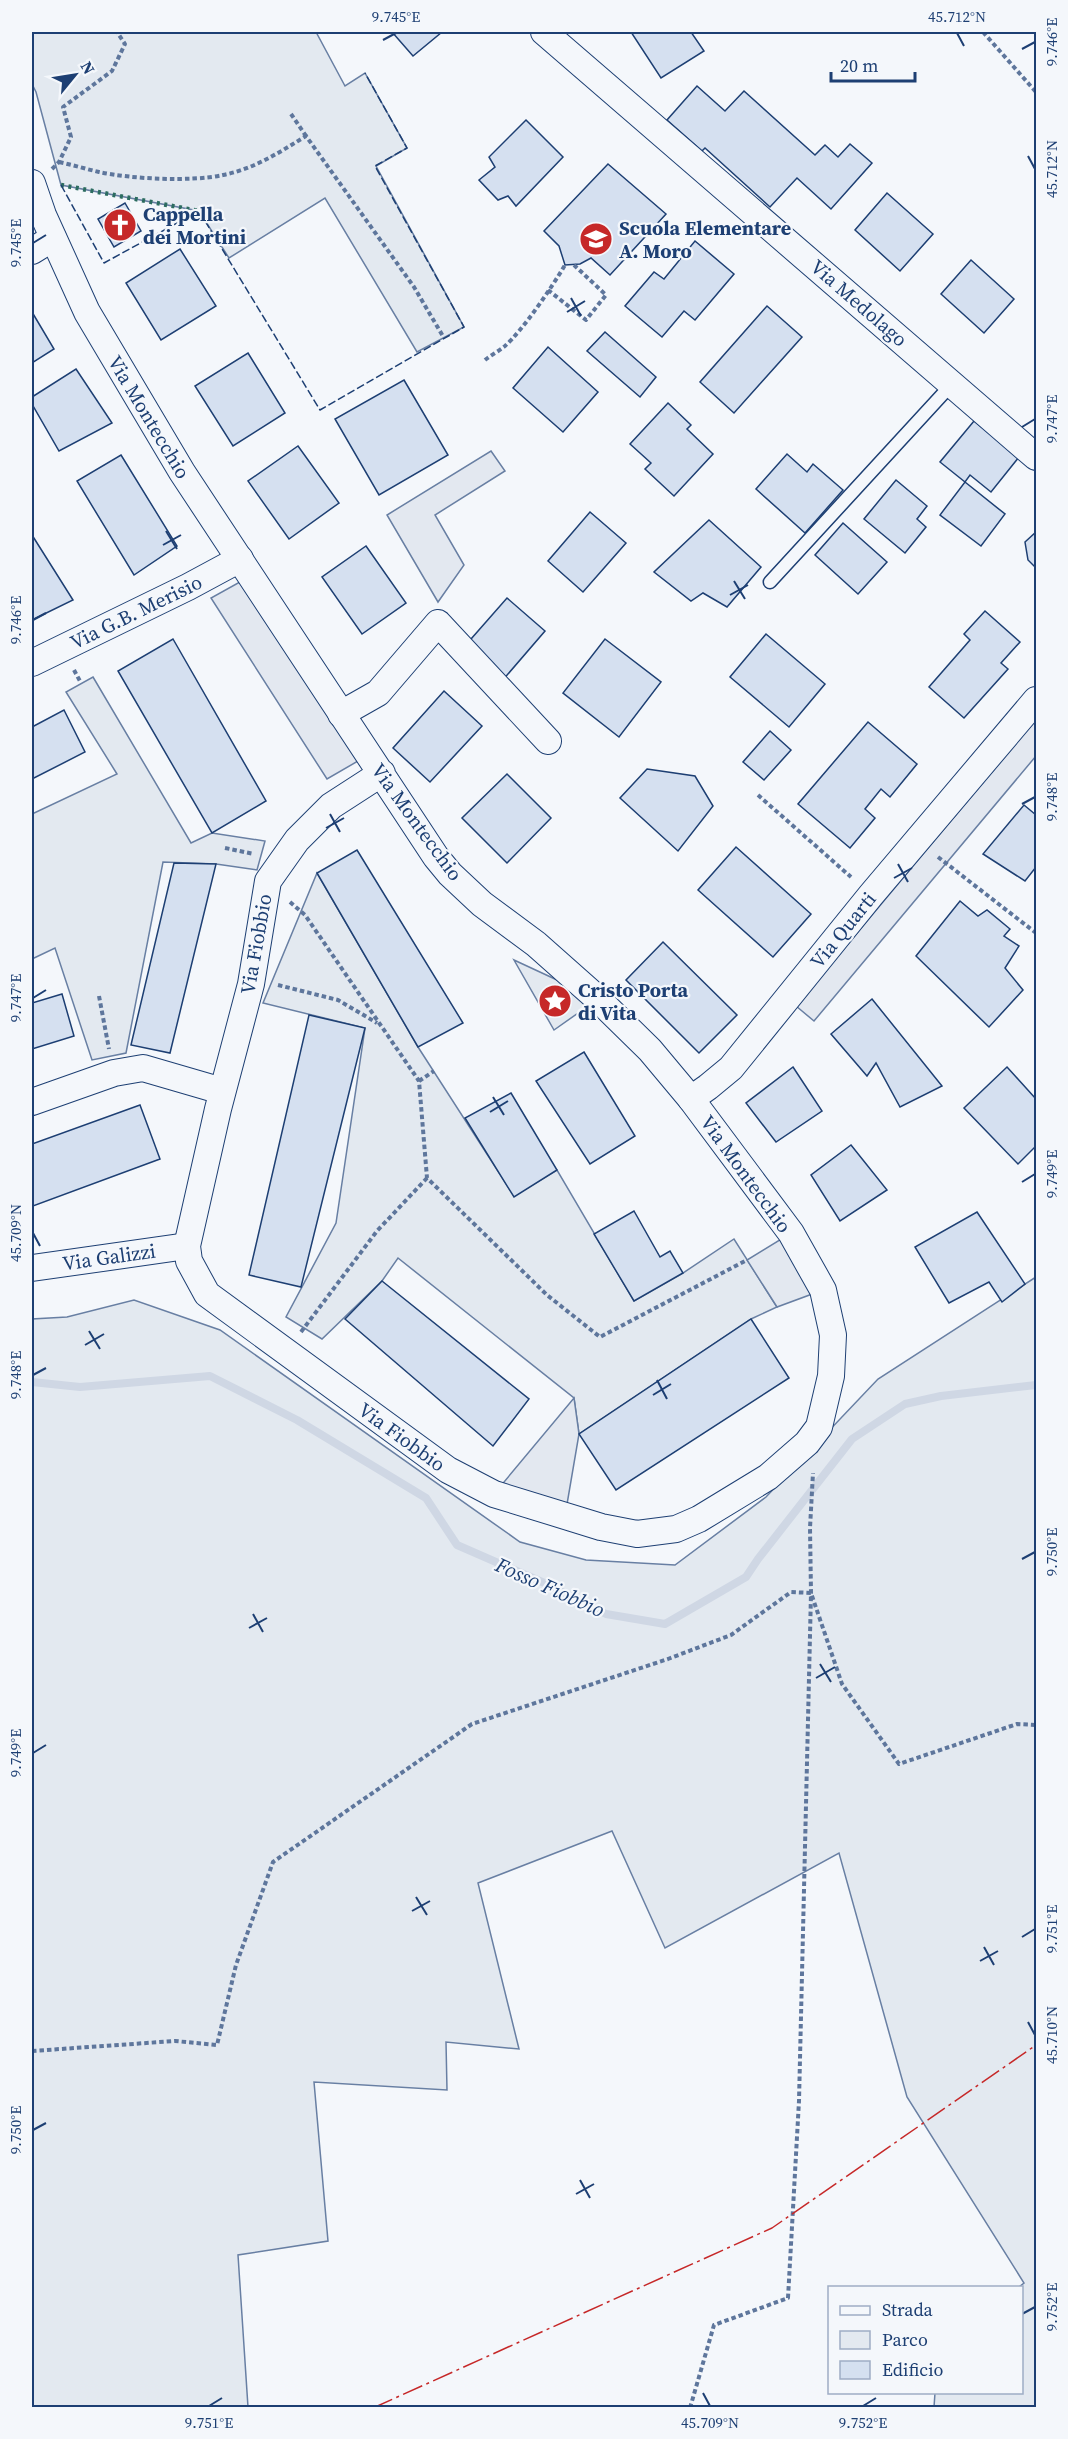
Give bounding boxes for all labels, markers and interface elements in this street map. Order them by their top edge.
text: 9.745°E [372,6,420,27]
text: 45.712°N [928,6,986,27]
text: 9.746°E [1041,18,1062,66]
north arrow [45,45,105,105]
scale bar [831,45,915,83]
text: 20 m [840,53,878,78]
text: N [76,57,101,78]
text: 45.712°N [1041,140,1062,198]
place label: Cappella dei Mortini [143,200,246,251]
church icon: Cappella dei Mortini [102,207,138,243]
place label: Scuola Elementare A. Moro [619,214,791,265]
text: 9.745°E [5,219,26,267]
school or university icon: Scuola Elementare A. Moro [578,221,614,257]
street label: Via Medolago [804,253,914,353]
street label: Via Montecchio [101,350,197,484]
text: 9.747°E [1041,395,1062,443]
street label: Via G.B. Merisio [65,568,207,656]
text: 9.746°E [5,596,26,644]
street label: Via Montecchio [365,757,469,887]
text: 9.748°E [1041,773,1062,821]
street label: Via Quarti [804,886,882,974]
street label: Via Fiobbio [233,892,279,996]
text: 9.747°E [5,974,26,1022]
place label: Cristo Porta di Vita [578,976,689,1027]
place icon: Cristo Porta di Vita [537,983,573,1019]
street label: Via Montecchio [694,1109,798,1239]
text: 9.749°E [1041,1150,1062,1198]
text: 45.709°N [5,1204,26,1262]
street label: Via Galizzi [61,1237,157,1277]
text: 9.748°E [5,1351,26,1399]
street label: Via Fiobbio [353,1396,451,1478]
text: 9.750°E [1041,1528,1062,1576]
water label: Fosso Fiobbio [490,1550,609,1624]
text: 9.749°E [5,1729,26,1777]
text: 9.751°E [1041,1905,1062,1953]
text: 45.710°N [1041,2006,1062,2064]
text: 9.750°E [5,2106,26,2154]
text: 9.752°E [1041,2283,1062,2331]
legend [828,2286,1023,2394]
text: Strada [882,2297,933,2322]
text: Parco [882,2327,928,2352]
text: Edificio [882,2357,943,2382]
text: 9.751°E [185,2412,233,2433]
text: 45.709°N [681,2412,739,2433]
text: 9.752°E [839,2412,887,2433]

